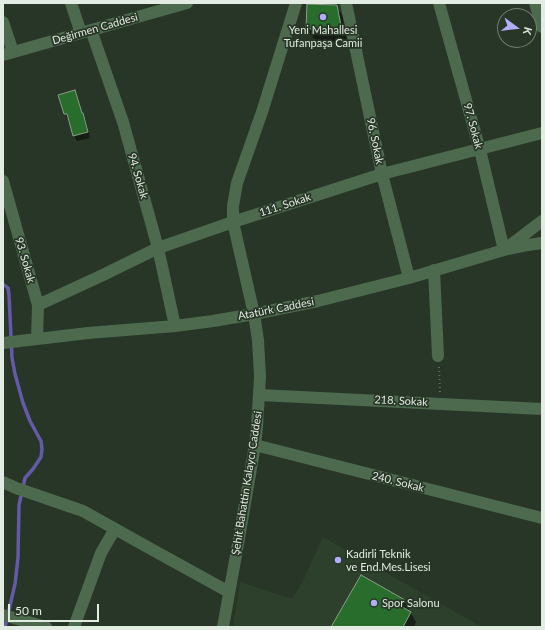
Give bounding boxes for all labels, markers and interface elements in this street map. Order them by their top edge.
north arrow [497,8,537,48]
street label: Değirmen Caddesi [51,10,139,48]
marker: Yeni Mahallesi Tufanpaşa Camii [318,12,328,22]
place label: Yeni Mahallesi Tufanpaşa Camii [284,23,362,49]
text: K [521,26,535,36]
street label: 97. Sokak [461,102,485,150]
street label: 96. Sokak [364,117,386,165]
street label: 94. Sokak [125,152,151,200]
street label: 111. Sokak [258,190,312,220]
street label: 93. Sokak [12,236,38,284]
street label: Atatürk Caddesi [237,295,315,323]
street label: 218. Sokak [374,393,428,409]
street label: Şehit Bahattin Kalaycı Caddesi [229,410,265,556]
street label: 240. Sokak [371,469,425,495]
place label: Kadirli Teknik ve End.Mes.Lisesi [346,547,431,573]
marker: Kadirli Teknik ve End.Mes.Lisesi [333,555,343,565]
scale bar [10,596,101,622]
place label: Spor Salonu [382,596,440,610]
marker: Spor Salonu [369,598,379,608]
text: 50 m [15,603,42,618]

